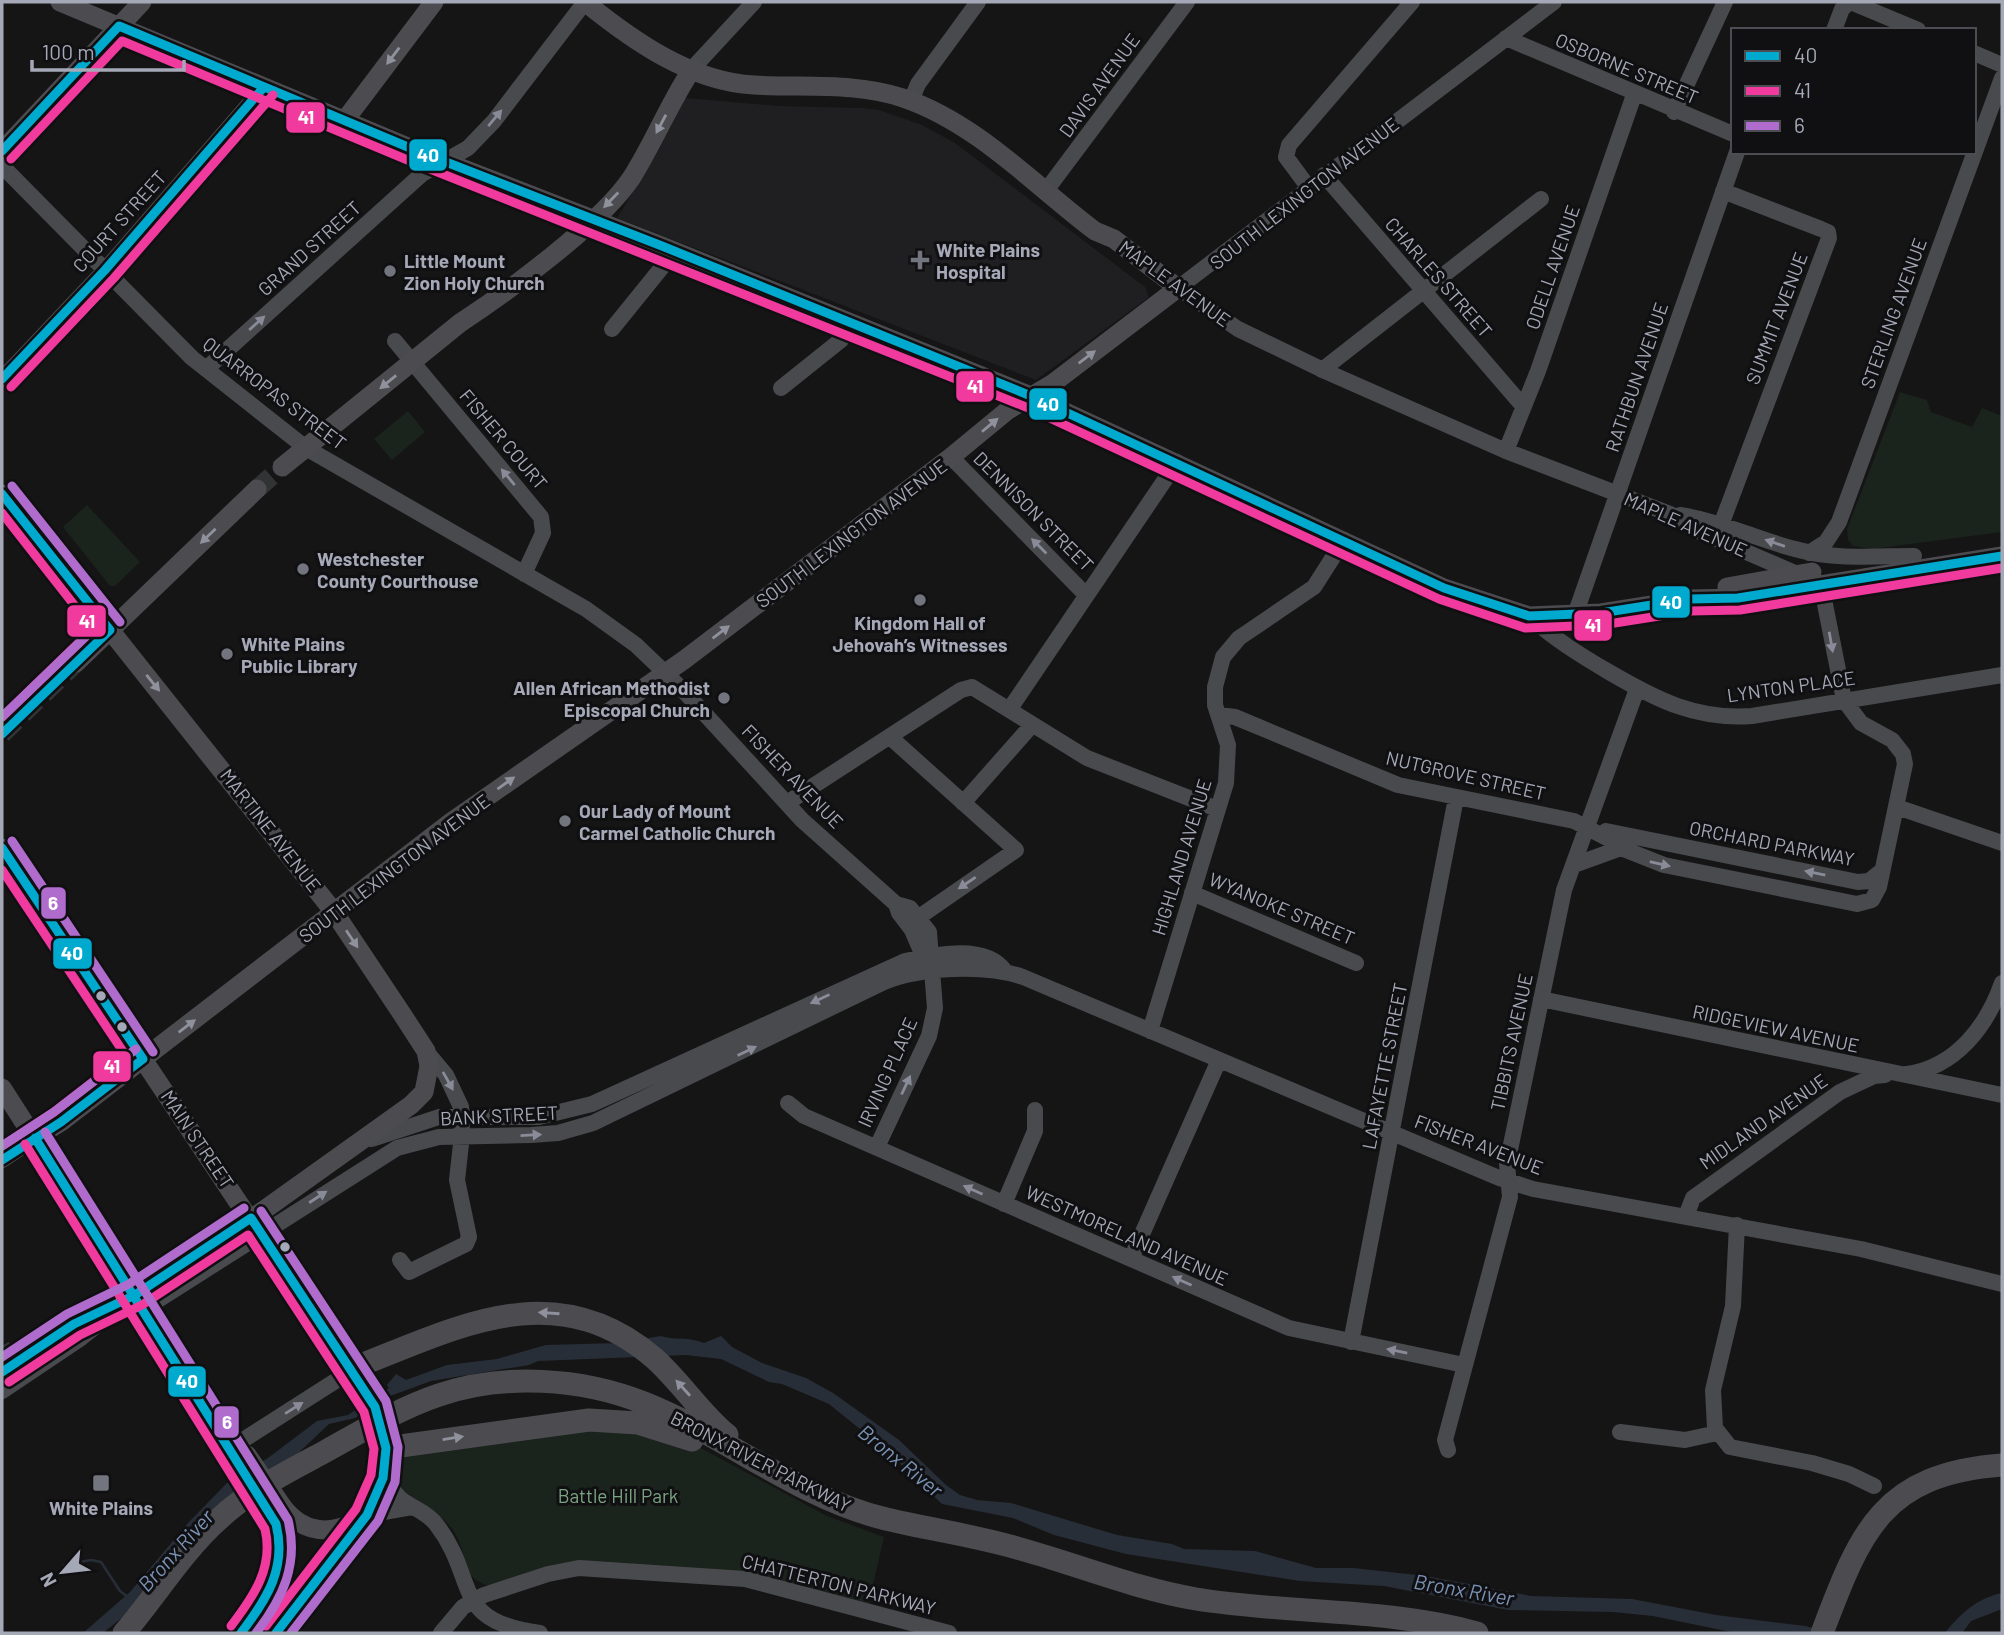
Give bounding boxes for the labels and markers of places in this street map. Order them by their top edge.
place label: White Plains Hospital [936,238,1040,283]
place label: Little Mount Zion Holy Church [404,249,545,294]
marker: White Plains Hospital [910,250,930,270]
marker: Little Mount Zion Holy Church [382,263,398,279]
place label: Westchester County Courthouse [317,547,479,592]
marker: Westchester County Courthouse [295,561,311,577]
marker: Kingdom Hall of Jehovah’s Witnesses [912,592,928,608]
place label: Kingdom Hall of Jehovah’s Witnesses [832,611,1008,656]
place label: White Plains Public Library [241,632,358,677]
marker: White Plains Public Library [219,646,235,662]
place label: Allen African Methodist Episcopal Church [513,676,710,721]
marker: Allen African Methodist Episcopal Church [716,690,732,706]
place label: Our Lady of Mount Carmel Catholic Church [579,799,775,844]
marker: Our Lady of Mount Carmel Catholic Church [557,813,573,829]
unlabelled marker [94,989,108,1003]
unlabelled marker [115,1020,129,1034]
unlabelled marker [278,1240,292,1254]
marker: White Plains [91,1473,111,1493]
place label: White Plains [49,1496,153,1519]

